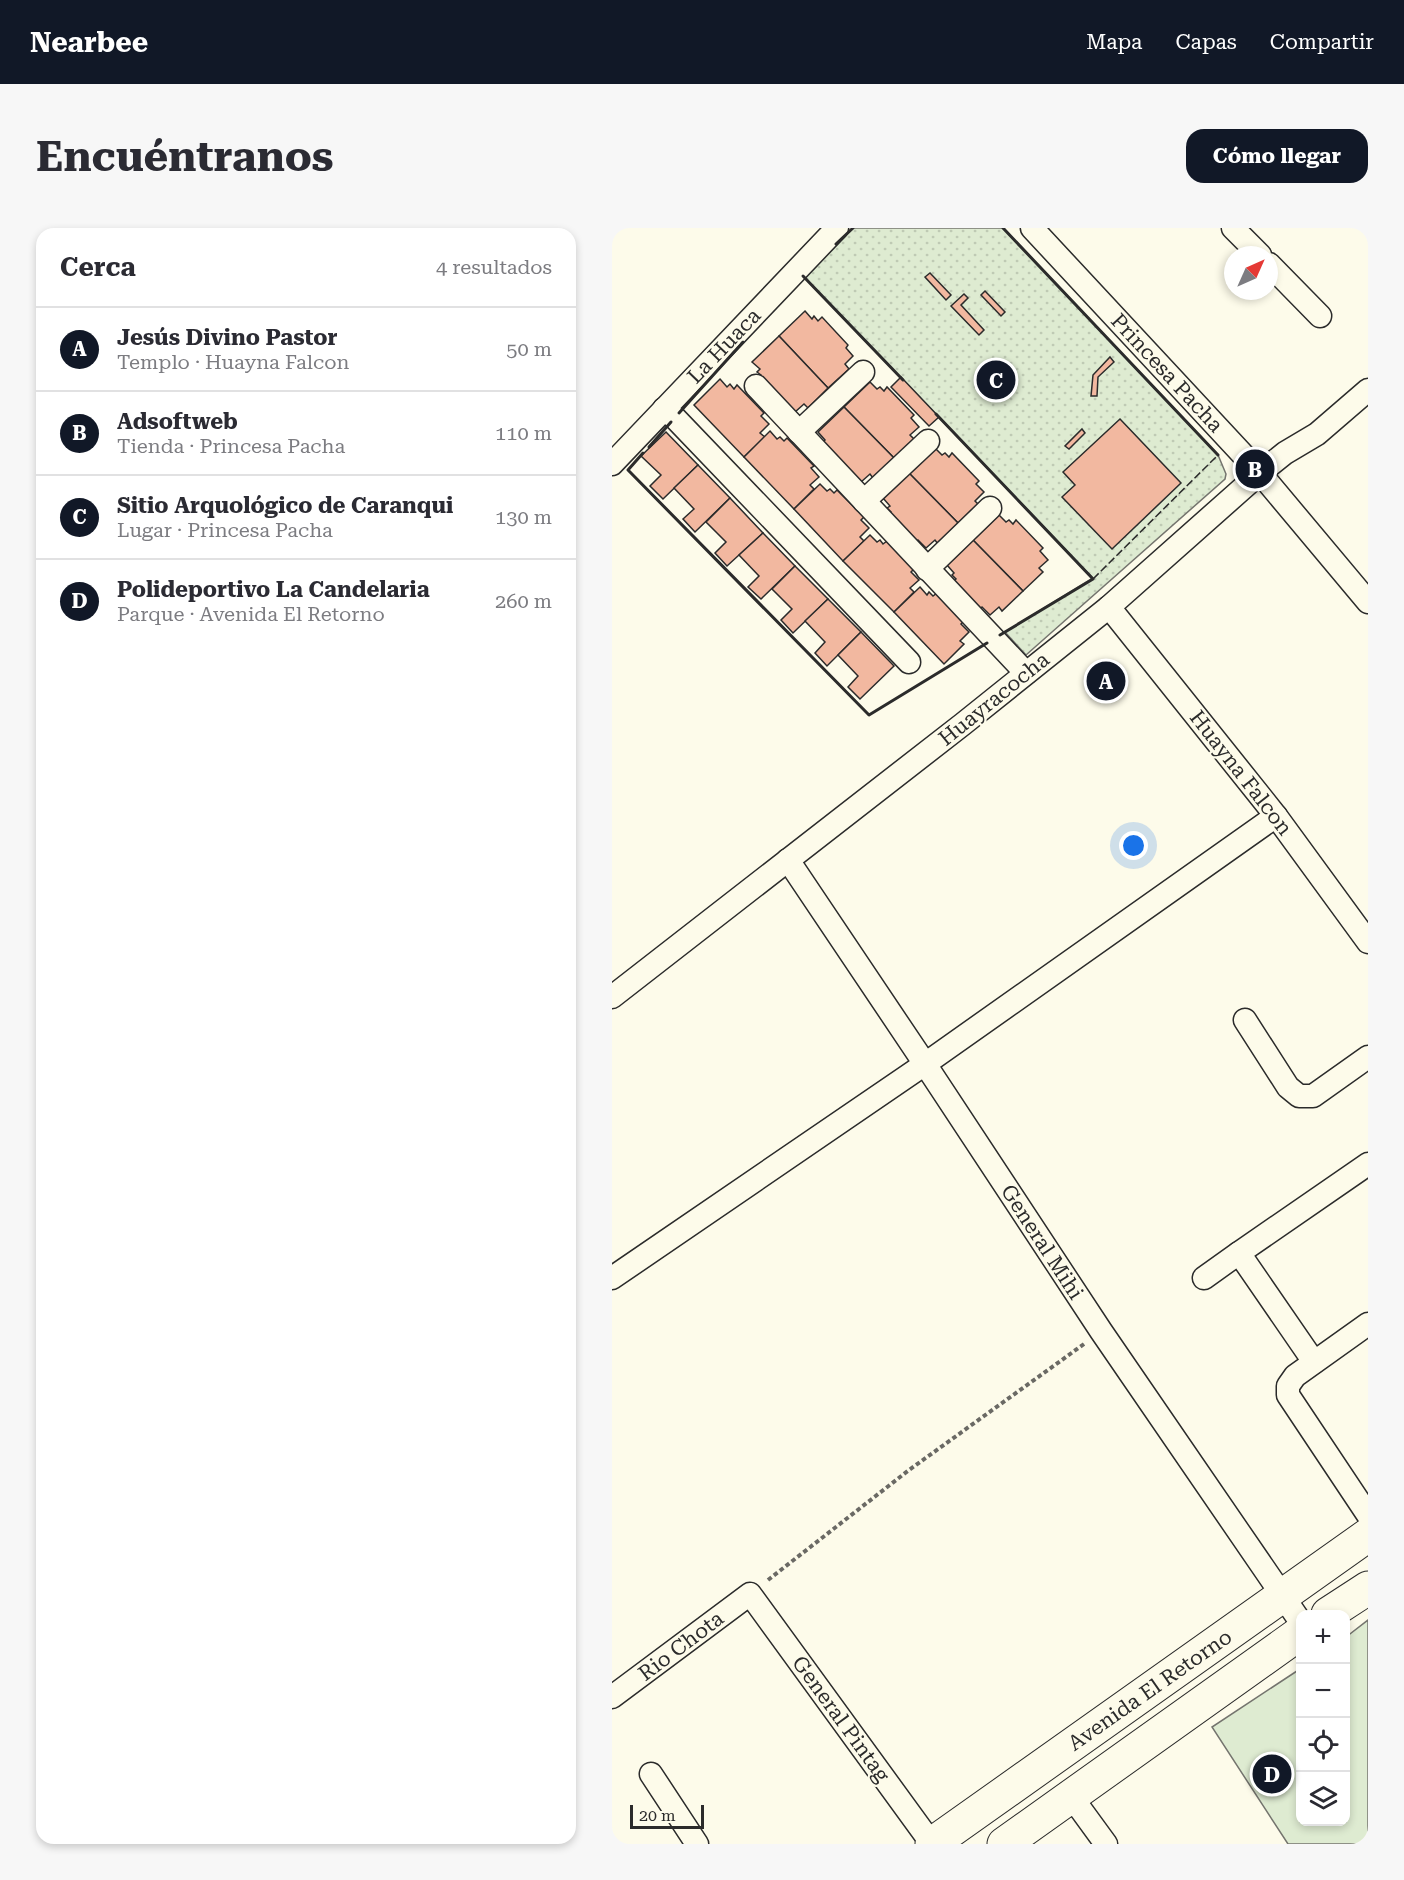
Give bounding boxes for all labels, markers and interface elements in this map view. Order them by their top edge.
text: Nearbee [30,26,148,59]
text: Mapa [1086,30,1142,54]
text: Capas [1175,30,1237,54]
text: Compartir [1270,30,1374,54]
button: Cómo llegar [1186,129,1368,183]
text: Encuéntranos [36,132,334,181]
north arrow [1224,246,1278,300]
text: Cerca [60,252,136,282]
text: 4 resultados [436,255,552,279]
street label: La Huaca [682,303,766,388]
street label: Princesa Pacha [1106,309,1228,438]
text: Jesús Divino Pastor [117,325,338,350]
text: A [72,337,87,361]
text: 50 m [506,337,552,361]
text: Templo · Huayna Falcon [117,350,349,374]
pin: C [976,358,1016,402]
text: Adsoftweb [117,409,238,434]
text: B [72,421,87,445]
text: 110 m [495,421,552,445]
text: Tienda · Princesa Pacha [117,434,345,458]
pin: B [1236,446,1274,492]
text: Sitio Arquológico de Caranqui [117,493,453,518]
text: C [73,505,87,529]
text: 130 m [495,505,552,529]
text: Lugar · Princesa Pacha [117,518,333,542]
text: Polideportivo La Candelaria [117,577,430,602]
text: D [71,589,88,613]
text: 260 m [495,589,552,613]
text: Parque · Avenida El Retorno [117,602,385,626]
street label: Huayracocha [934,647,1054,751]
pin: A [1086,658,1126,704]
street label: Huayna Falcon [1185,706,1297,840]
your location [1119,831,1148,860]
street label: General Mihi [996,1180,1088,1304]
street label: Rio Chota [634,1606,729,1686]
map controls [1296,1610,1350,1826]
button: + [1296,1610,1350,1664]
street label: Avenida El Retorno [1063,1624,1237,1756]
street label: General Pintag [787,1651,895,1787]
button: − [1296,1664,1350,1718]
button: locate [1296,1718,1350,1772]
pin: D [1252,1752,1292,1796]
button: layers [1296,1772,1350,1826]
scale bar [630,1802,704,1830]
text: 20 m [639,1806,676,1825]

